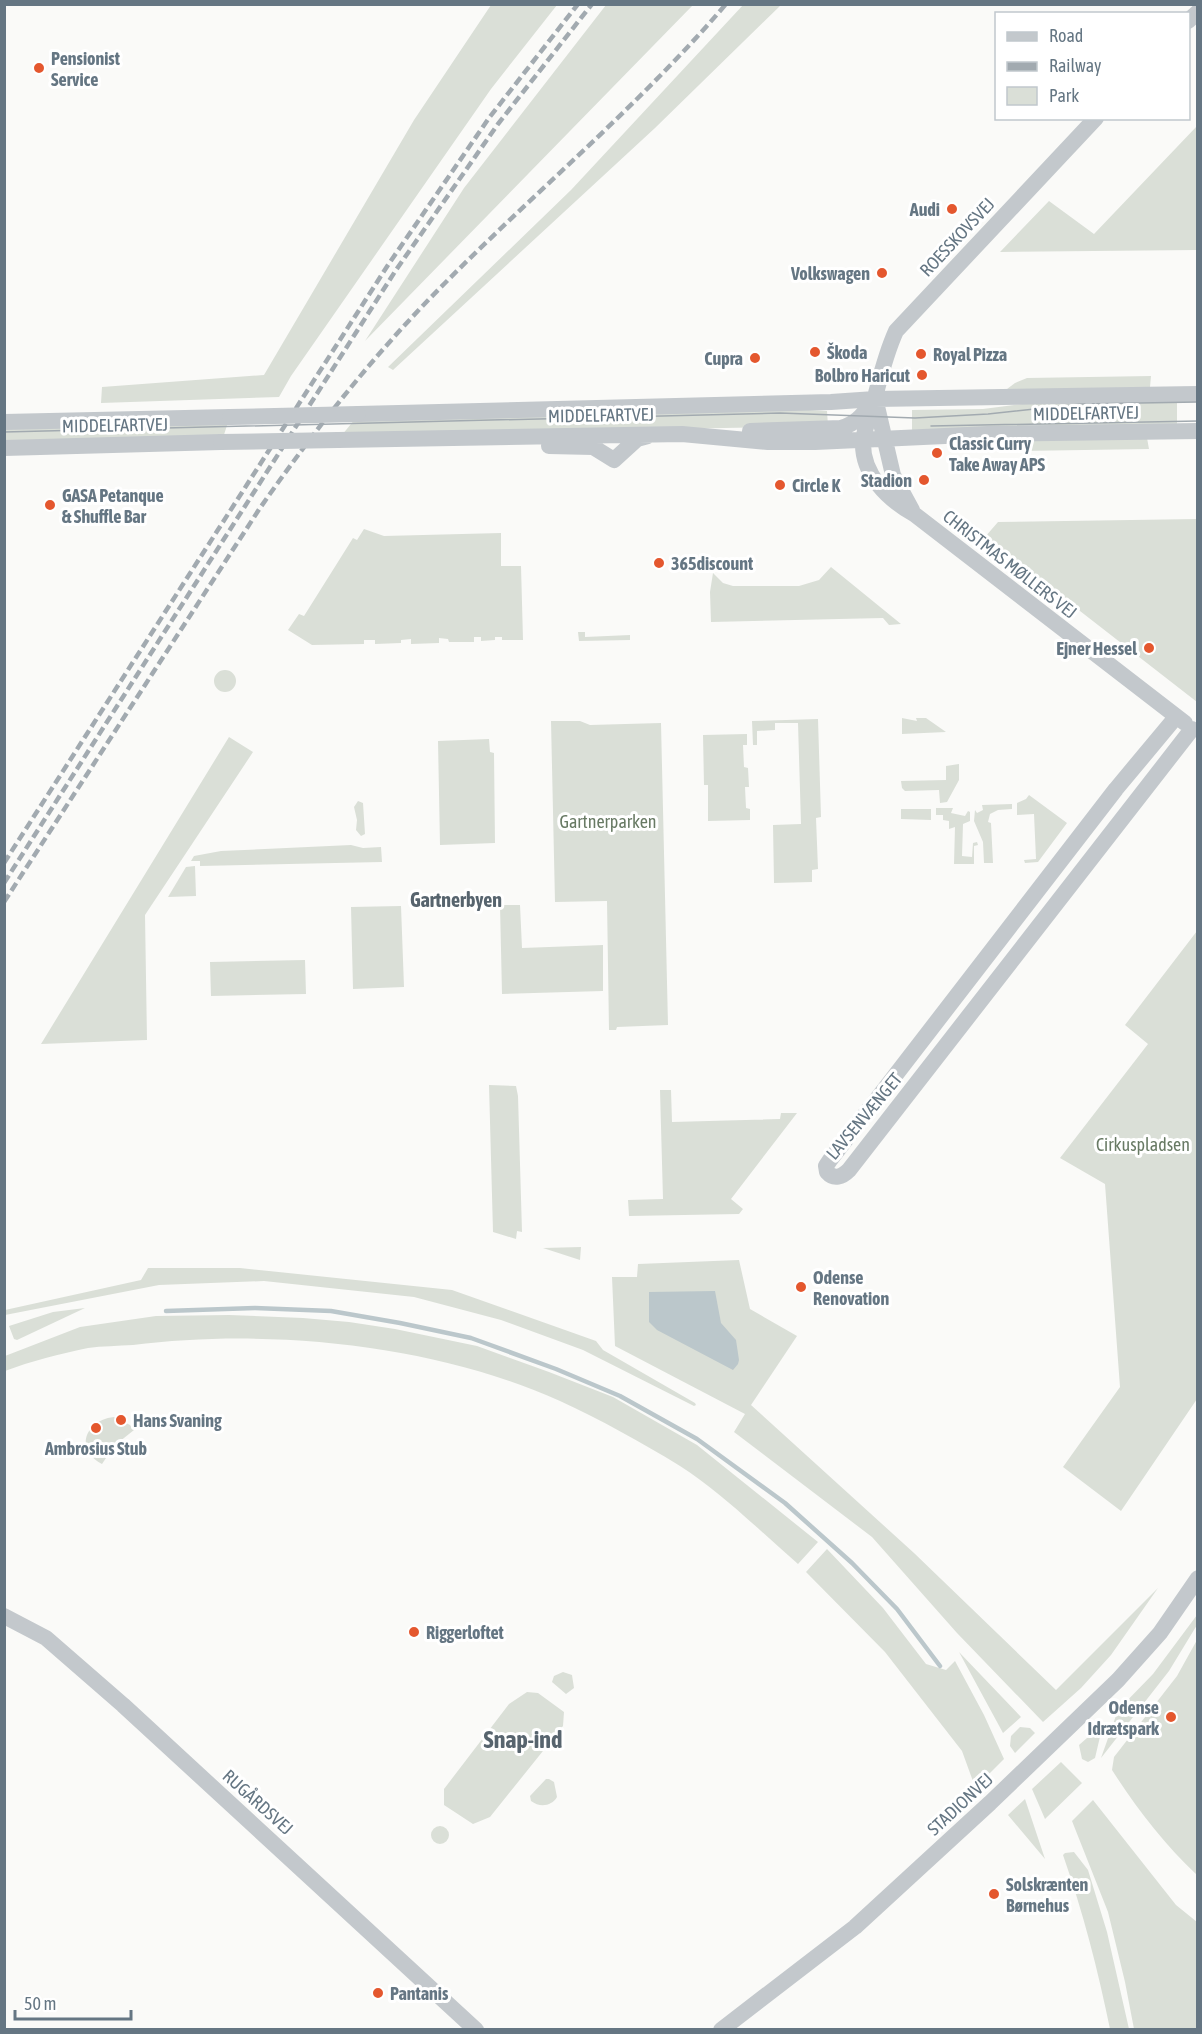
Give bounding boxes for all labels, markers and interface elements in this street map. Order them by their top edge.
legend [995,12,1190,120]
text: Road [1049,25,1083,46]
place label: Pensionist Service [51,48,121,90]
text: Railway [1049,55,1101,76]
marker: Pensionist Service [32,61,46,75]
text: Park [1049,85,1079,106]
street label: ROESSKOVSVEJ [915,193,999,281]
place label: Audi [909,199,940,220]
marker: Audi [945,202,959,216]
place label: Volkswagen [790,263,870,284]
marker: Volkswagen [875,266,889,280]
place label: Škoda [827,342,867,363]
place label: Royal Pizza [933,344,1007,365]
marker: Škoda [808,345,822,359]
marker: Royal Pizza [914,347,928,361]
place label: Cupra [704,348,743,369]
marker: Cupra [748,351,762,365]
place label: Bolbro Haricut [815,365,911,386]
marker: Bolbro Haricut [915,368,929,382]
street label: MIDDELFARTVEJ [1033,402,1139,424]
street label: MIDDELFARTVEJ [548,404,654,426]
street label: MIDDELFARTVEJ [62,414,168,436]
place label: Classic Curry Take Away APS [949,433,1045,475]
marker: Classic Curry Take Away APS [930,446,944,460]
place label: Stadion [861,470,912,491]
marker: Stadion [917,473,931,487]
place label: Circle K [792,475,840,496]
marker: Circle K [773,478,787,492]
place label: GASA Petanque & Shuffle Bar [62,485,164,527]
marker: GASA Petanque & Shuffle Bar [43,498,57,512]
street label: CHRISTMAS MØLLERS VEJ [939,505,1081,623]
place label: 365discount [671,553,754,574]
marker: 365discount [652,556,666,570]
place label: Ejner Hessel [1056,638,1137,659]
marker: Ejner Hessel [1142,641,1156,655]
park label: Gartnerparken [559,811,657,832]
district label: Gartnerbyen [410,888,502,911]
street label: LAVSENVÆNGET [822,1068,906,1163]
park label: Cirkuspladsen [1096,1134,1190,1155]
place label: Odense Renovation [813,1267,890,1309]
marker: Odense Renovation [794,1280,808,1294]
place label: Hans Svaning [133,1410,222,1431]
marker: Hans Svaning [114,1413,128,1427]
marker: Ambrosius Stub [89,1421,103,1435]
place label: Ambrosius Stub [44,1438,147,1459]
place label: Riggerloftet [426,1622,505,1643]
marker: Riggerloftet [407,1625,421,1639]
place label: Odense Idrætspark [1088,1697,1160,1739]
marker: Odense Idrætspark [1164,1710,1178,1724]
district label: Snap-ind [484,1726,562,1753]
street label: RUGÅRDSVEJ [219,1765,297,1839]
street label: STADIONVEJ [923,1768,997,1840]
place label: Solskrænten Børnehus [1006,1874,1089,1916]
marker: Solskrænten Børnehus [987,1887,1001,1901]
scale bar [15,1983,130,2021]
place label: Pantanis [390,1983,449,2004]
marker: Pantanis [371,1986,385,2000]
text: 50 m [24,1993,56,2014]

